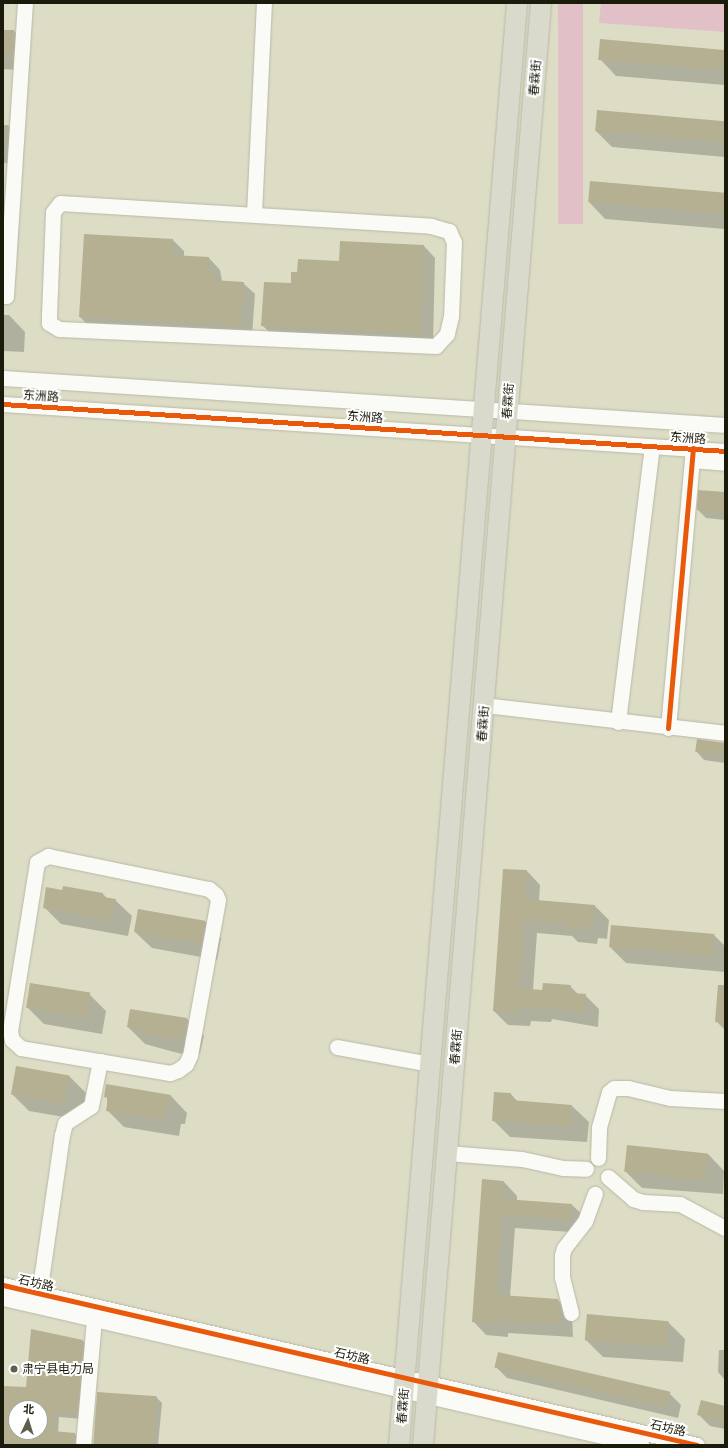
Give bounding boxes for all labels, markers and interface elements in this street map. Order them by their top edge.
street label: 春霖街 [526,59,544,97]
street label: 春霖街 [500,383,516,419]
street label: 东洲路 [23,388,59,404]
street label: 东洲路 [347,409,383,425]
street label: 东洲路 [670,430,706,446]
street label: 春霖街 [474,705,492,743]
street label: 春霖街 [447,1028,465,1066]
street label: 石坊路 [17,1272,55,1294]
street label: 石坊路 [333,1345,371,1367]
place label: 肃宁县电力局 [22,1362,94,1376]
marker: 肃宁县电力局 [9,1364,19,1374]
street label: 春霖街 [394,1387,412,1425]
north arrow [8,1400,48,1440]
text: 北 [23,1402,35,1416]
street label: 石坊路 [649,1417,687,1439]

